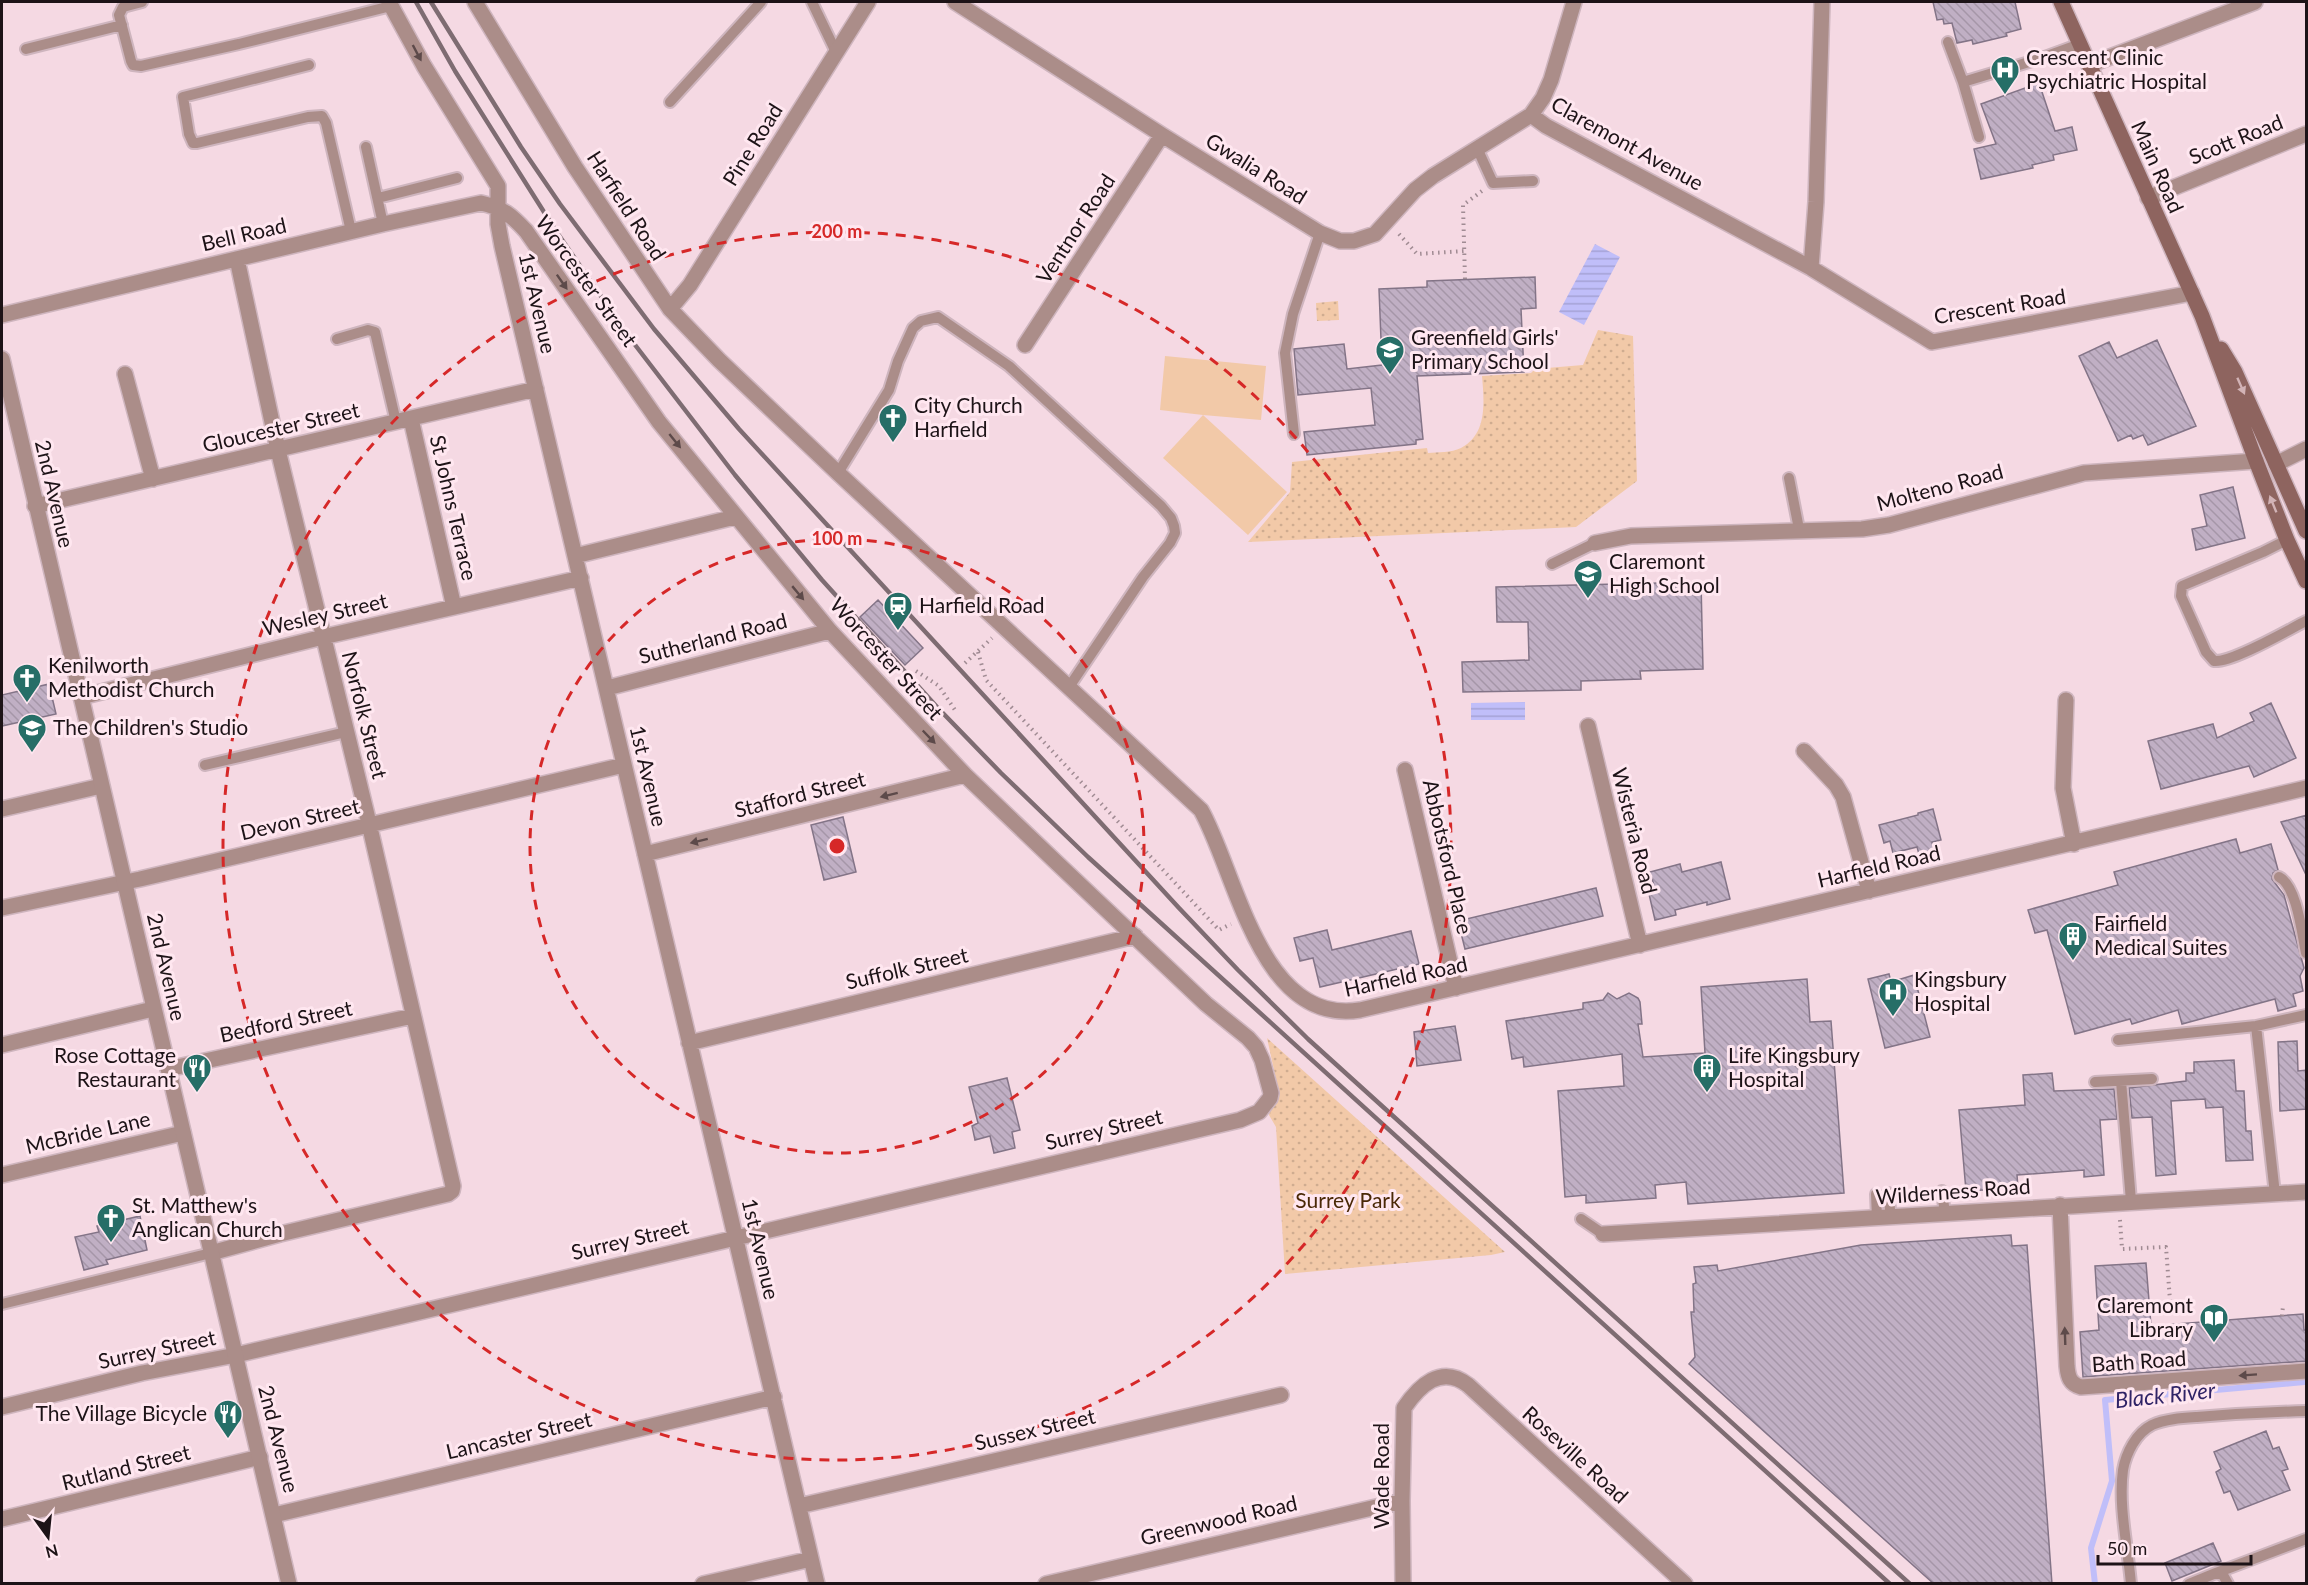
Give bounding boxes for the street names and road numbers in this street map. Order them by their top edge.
street label: Claremont Avenue [1547,90,1708,195]
street label: Pine Road [717,98,787,190]
street label: Scott Road [2185,108,2286,169]
street label: Main Road [2127,116,2190,216]
street label: Gwalia Road [1202,127,1312,209]
street label: Harfield Road [583,146,672,265]
street label: Ventnor Road [1030,169,1119,288]
street label: Worcester Street [531,210,643,351]
street label: Bell Road [199,212,289,255]
street label: 1st Avenue [515,250,562,356]
street label: Crescent Road [1932,283,2068,328]
street label: Gloucester Street [200,396,362,457]
street label: St Johns Terrace [426,433,483,583]
street label: 2nd Avenue [31,437,80,550]
street label: Molteno Road [1874,458,2006,515]
street label: Wesley Street [260,587,390,640]
street label: Worcester Street [826,592,949,725]
street label: Sutherland Road [636,607,789,668]
street label: Norfolk Street [338,648,393,781]
street label: 1st Avenue [626,723,673,829]
street label: Stafford Street [732,765,868,822]
street label: Wisteria Road [1608,765,1663,896]
street label: Abbotsford Place [1418,777,1478,937]
street label: Devon Street [238,793,362,844]
street label: Harfield Road [1815,839,1943,892]
street label: 2nd Avenue [143,910,192,1023]
street label: Suffolk Street [843,941,971,994]
street label: Harfield Road [1342,950,1470,1001]
street label: Bedford Street [217,994,355,1047]
street label: Surrey Street [1043,1103,1165,1154]
street label: McBride Lane [23,1105,153,1158]
street label: Wilderness Road [1875,1173,2031,1208]
street label: 1st Avenue [738,1196,785,1302]
street label: Surrey Street [569,1213,691,1264]
street label: Surrey Street [96,1324,218,1373]
street label: Bath Road [2091,1345,2187,1376]
street label: 2nd Avenue [254,1382,305,1495]
street label: Roseville Road [1518,1400,1634,1508]
street label: Sussex Street [972,1402,1098,1455]
street label: Lancaster Street [443,1406,594,1463]
street label: Wade Road [1368,1423,1393,1529]
street label: Rutland Street [59,1438,193,1495]
street label: Greenwood Road [1138,1489,1299,1550]

